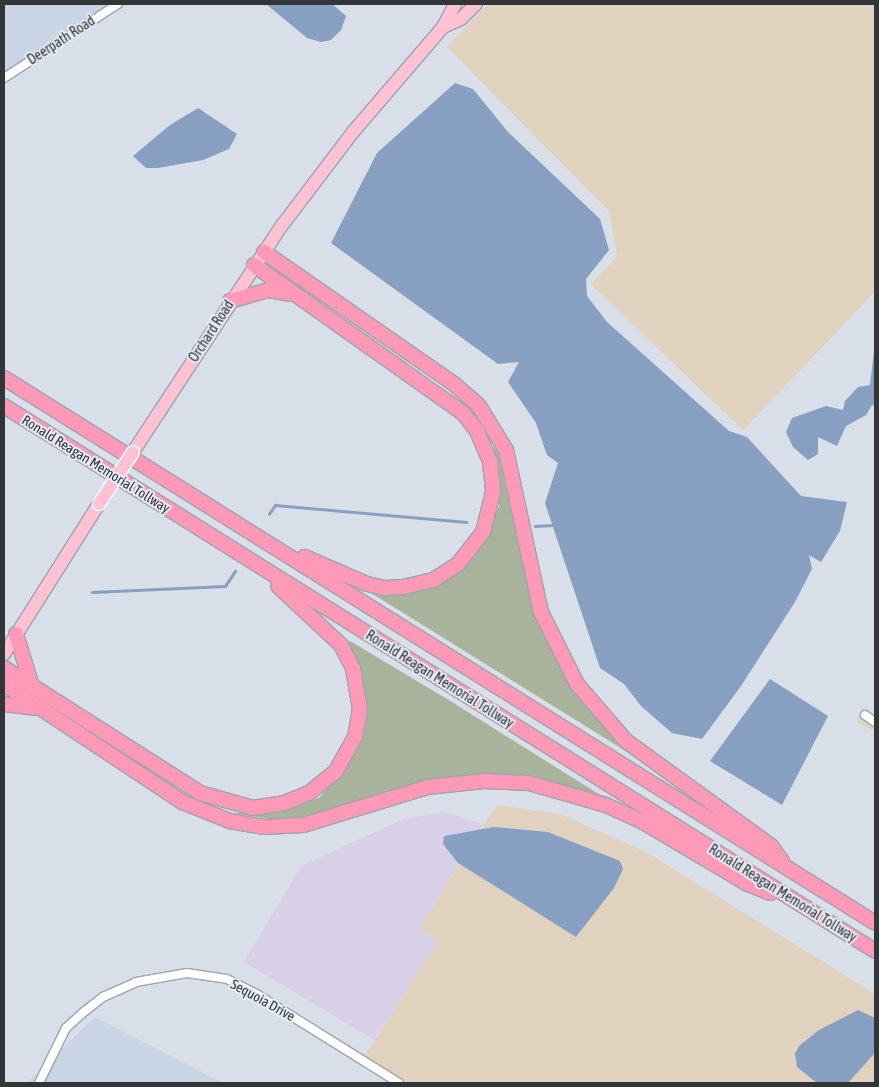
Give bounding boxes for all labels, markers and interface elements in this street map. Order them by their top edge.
street label: Deerpath Road [24,12,98,68]
street label: Orchard Road [185,297,237,365]
street label: Ronald Reagan Memorial Tollway [19,411,173,517]
street label: Ronald Reagan Memorial Tollway [363,626,517,732]
street label: Ronald Reagan Memorial Tollway [706,840,860,946]
street label: Sequoia Drive [228,975,298,1025]

